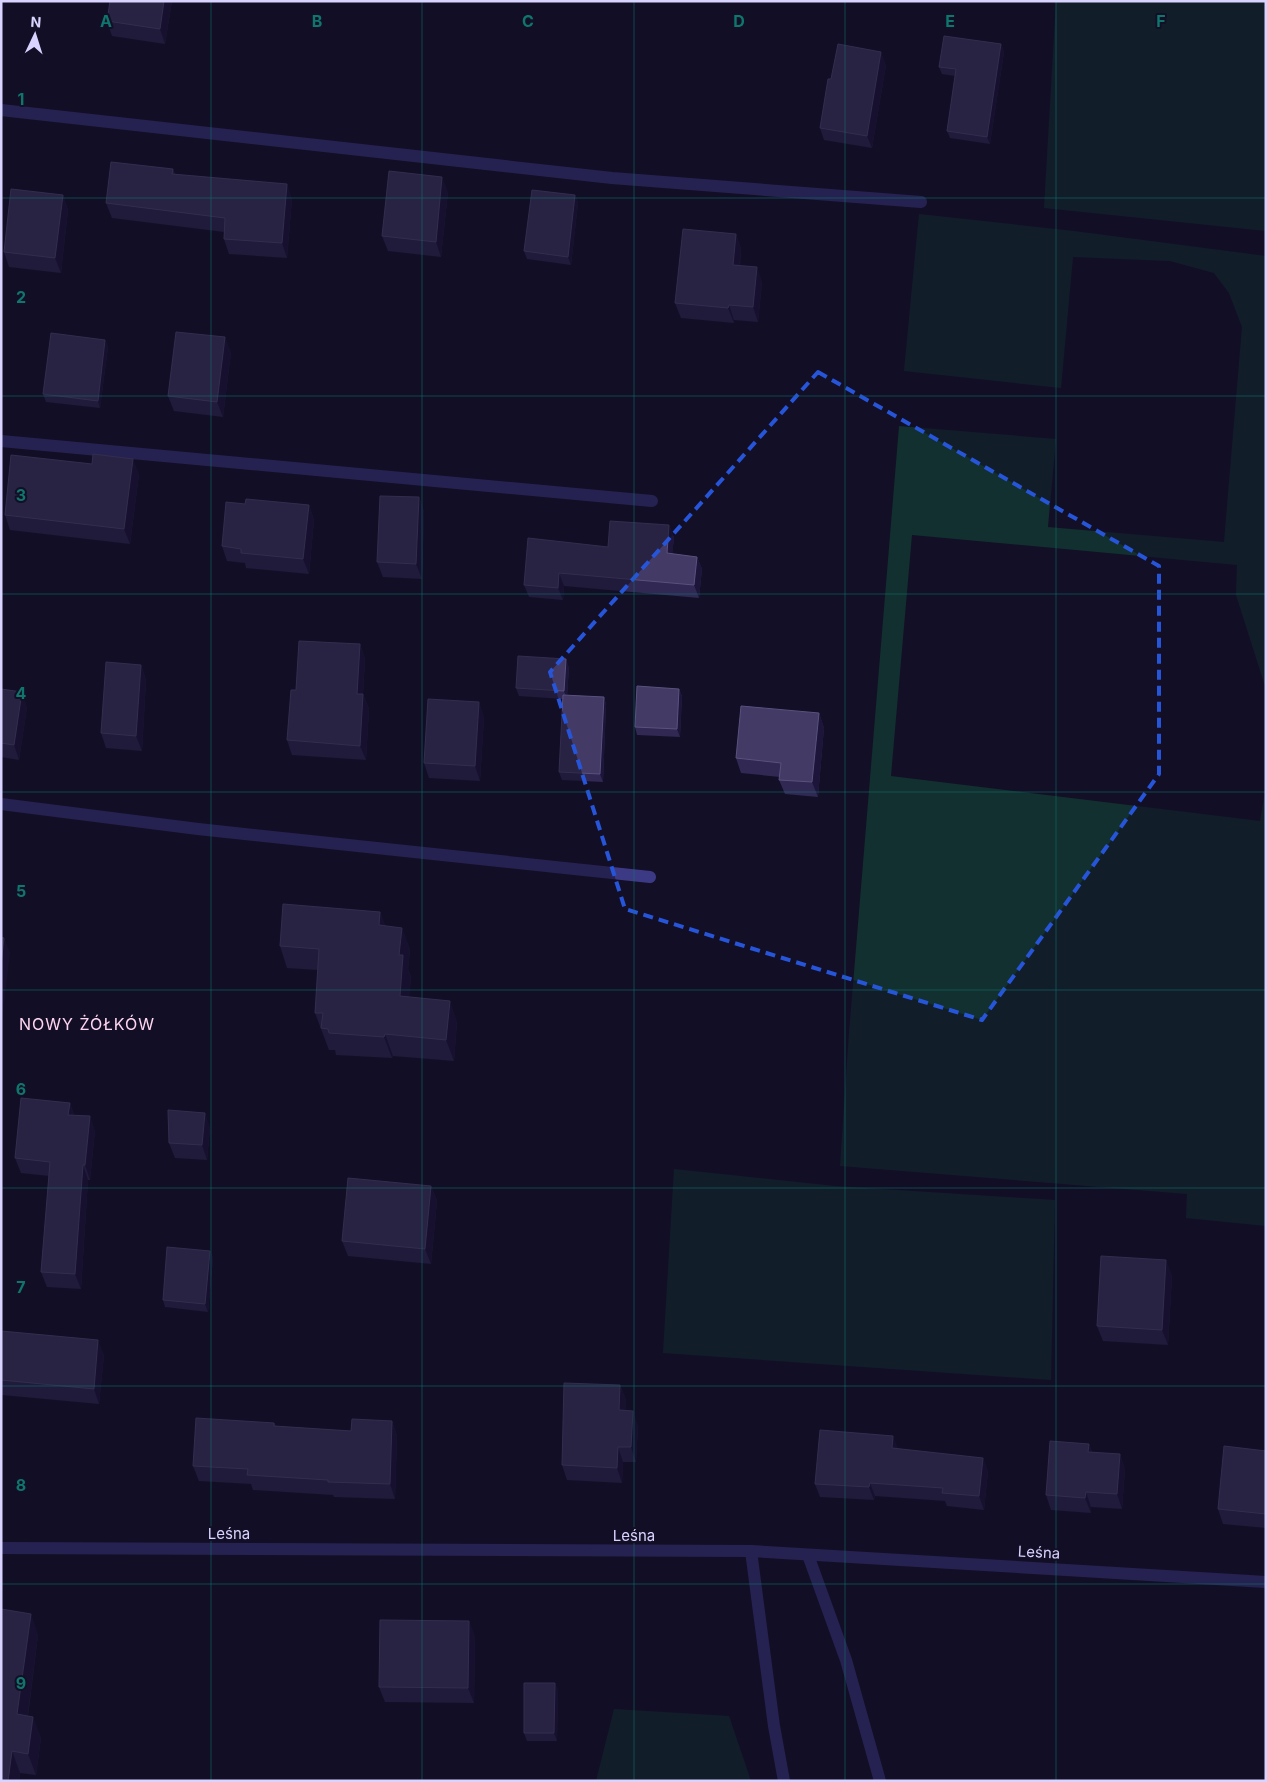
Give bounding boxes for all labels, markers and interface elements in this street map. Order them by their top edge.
north arrow [10,10,60,60]
text: A [100,11,112,31]
text: B [312,11,322,31]
text: C [522,11,534,31]
text: D [733,11,745,31]
text: E [945,11,955,31]
text: F [1156,11,1166,31]
text: N [30,13,42,30]
text: 1 [18,89,24,109]
text: 2 [16,287,26,307]
text: 3 [16,485,26,505]
text: 4 [16,683,27,703]
text: 5 [16,881,26,901]
district label: NOWY ŻÓŁKÓW [19,1014,155,1034]
text: 6 [16,1079,26,1099]
text: 7 [16,1277,26,1297]
text: 8 [16,1475,26,1495]
street label: Leśna [208,1524,250,1543]
street label: Leśna [613,1526,655,1545]
street label: Leśna [1017,1541,1061,1563]
text: 9 [16,1673,26,1693]

